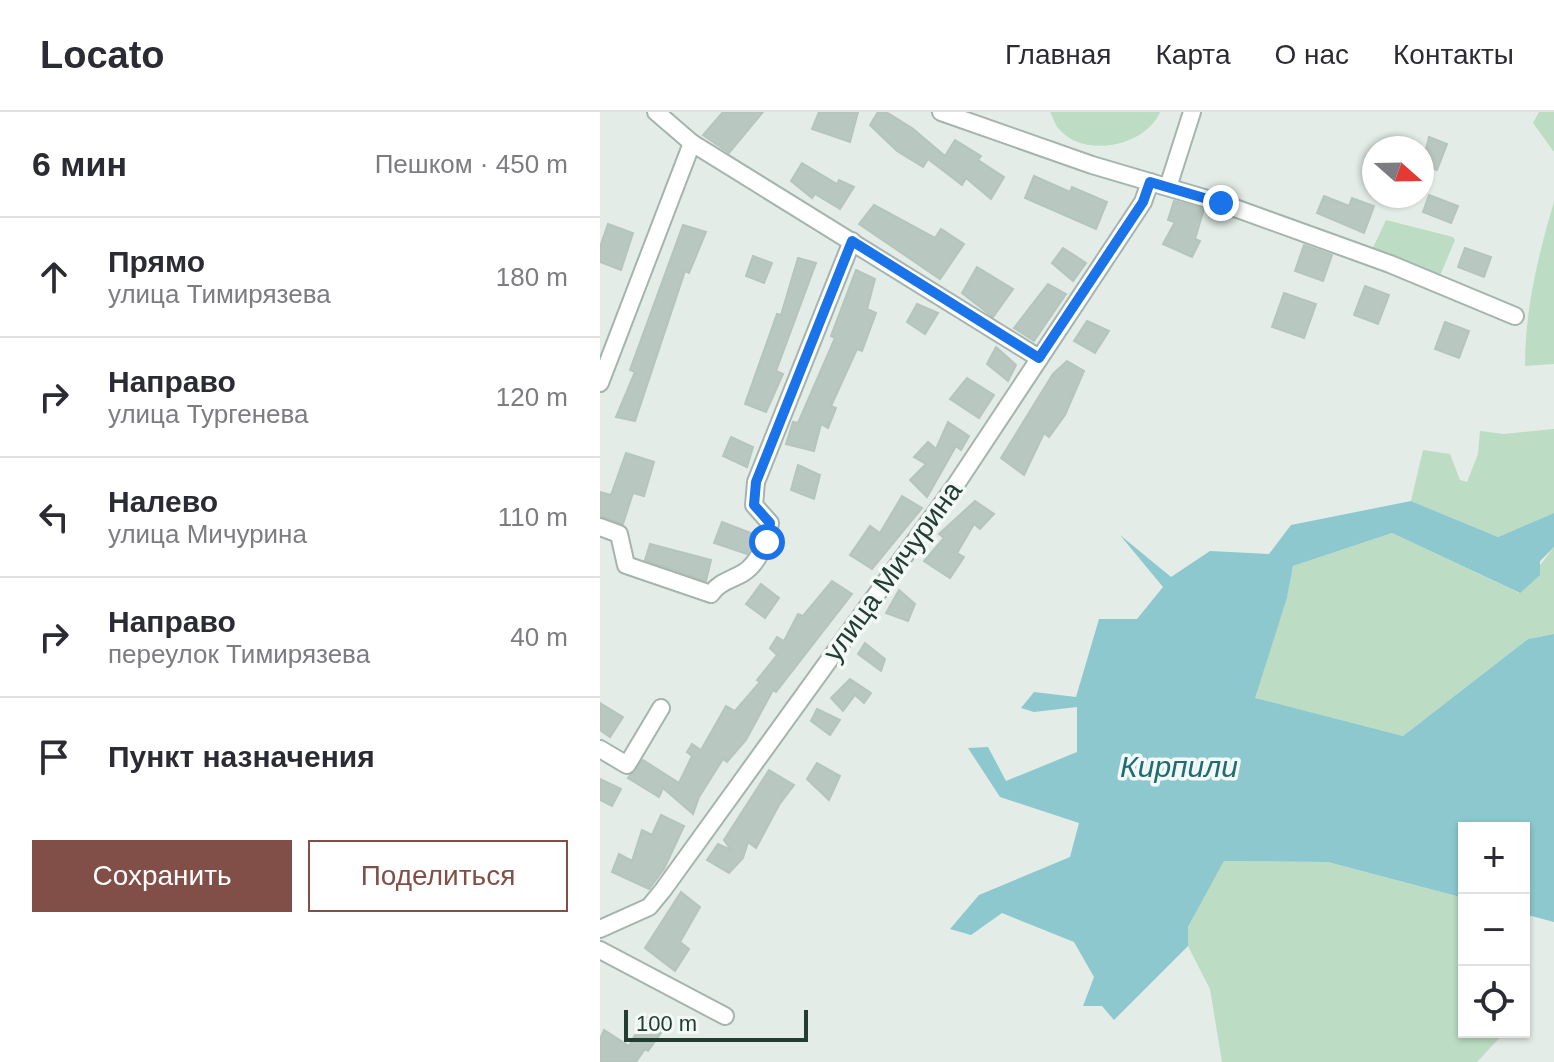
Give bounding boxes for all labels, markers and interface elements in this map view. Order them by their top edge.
text: Locato [40,34,165,76]
text: Главная [1005,39,1112,70]
text: Карта [1156,39,1230,70]
text: О нас [1274,39,1349,70]
text: Контакты [1393,39,1514,70]
north arrow [1362,136,1434,208]
text: 6 мин [32,145,127,183]
text: Пешком · 450 m [375,149,568,179]
route end [1203,185,1239,221]
text: Прямо [108,245,205,278]
icon: ahead [32,255,76,299]
text: 180 m [496,262,568,292]
text: улица Тимирязева [108,279,331,309]
text: Направо [108,365,236,398]
icon: right [32,375,76,419]
text: 120 m [496,382,568,412]
text: улица Тургенева [108,399,308,429]
street label: улица Мичурина [817,475,968,667]
text: Налево [108,485,218,518]
icon: left [32,495,76,539]
text: 110 m [498,502,568,532]
text: улица Мичурина [108,519,307,549]
route start [749,524,785,560]
text: Направо [108,605,236,638]
icon: right [32,615,76,659]
text: 40 m [510,622,568,652]
text: переулок Тимирязева [108,639,370,669]
icon: arrive [32,735,76,779]
text: Пункт назначения [108,740,375,773]
water label: Кирпили [1120,750,1238,783]
map controls [1458,822,1530,1038]
button: + [1458,822,1530,894]
button: Сохранить [32,840,292,912]
button: Поделиться [308,840,568,912]
button: − [1458,894,1530,966]
button: locate [1458,966,1530,1038]
scale bar [624,1006,808,1042]
text: 100 m [636,1011,697,1036]

